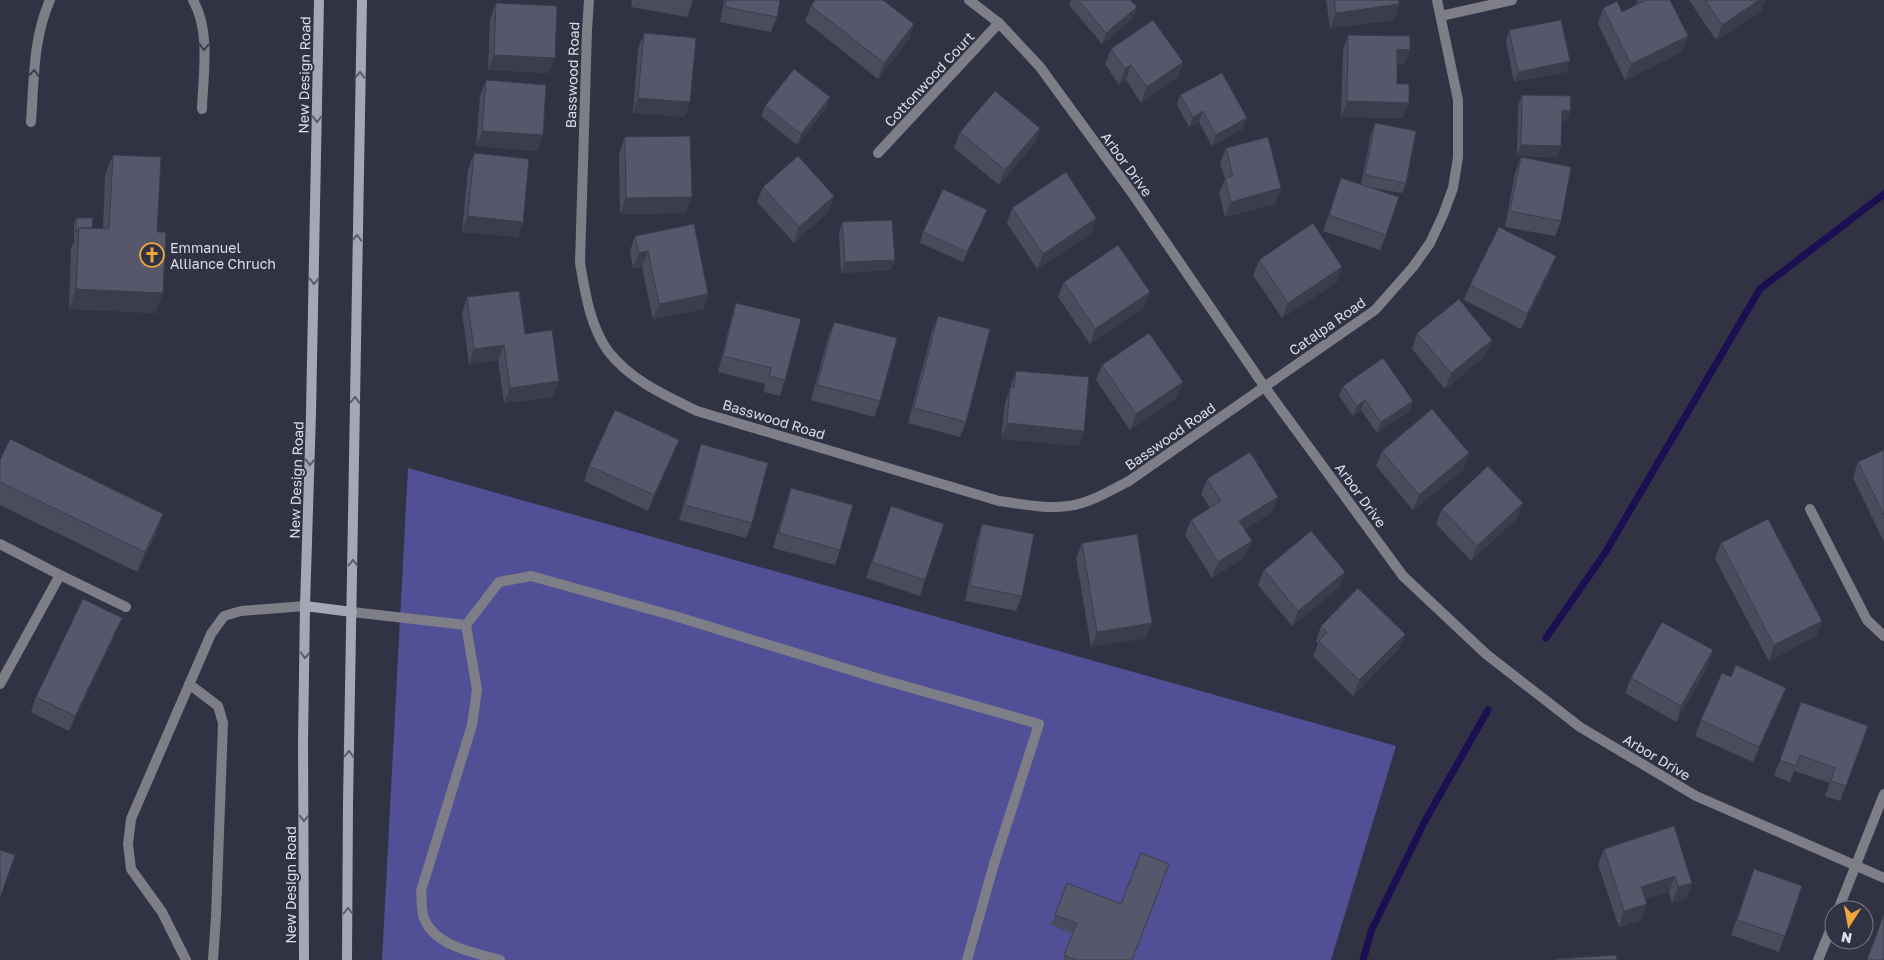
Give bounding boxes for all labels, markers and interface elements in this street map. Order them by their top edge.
street label: New Design Road [294,16,314,134]
street label: Basswood Road [562,21,582,129]
street label: Cottonwood Court [881,28,977,130]
one-way arrow [198,43,209,51]
one-way arrow [29,69,40,77]
one-way arrow [355,71,365,79]
one-way arrow [312,115,322,123]
street label: Arbor Drive [1098,128,1156,200]
one-way arrow [352,234,362,242]
place label: Emmanuel Alliance Chruch [170,239,276,272]
church icon: Emmanuel Alliance Chruch [139,242,165,268]
one-way arrow [309,278,319,285]
street label: Catalpa Road [1285,293,1369,359]
street label: Basswood Road [721,395,827,443]
one-way arrow [350,396,360,404]
street label: Basswood Road [1121,398,1219,474]
street label: New Design Road [285,421,307,539]
one-way arrow [305,458,315,466]
street label: Arbor Drive [1332,459,1390,531]
one-way arrow [348,559,358,566]
one-way arrow [299,651,310,659]
street label: Arbor Drive [1620,730,1694,784]
one-way arrow [344,750,354,758]
one-way arrow [299,814,309,822]
street label: New Design Road [282,826,299,944]
north arrow [1824,900,1874,950]
one-way arrow [343,907,353,915]
text: N [1840,929,1853,948]

